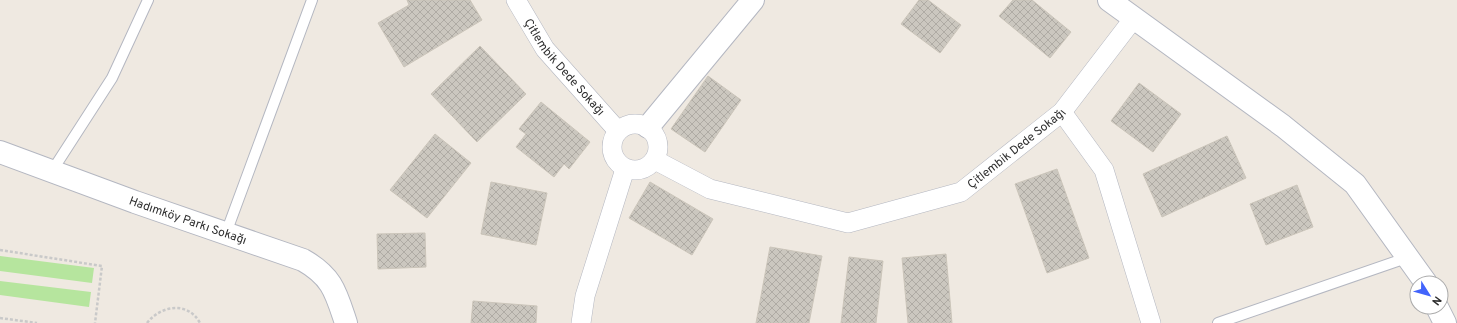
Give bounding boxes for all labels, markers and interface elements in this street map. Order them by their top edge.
street label: Çitlembik Dede Sokağı [520,16,608,120]
street label: Çitlembik Dede Sokağı [964,106,1070,193]
street label: Hadımköy Parkı Sokağı [127,193,249,249]
north arrow [1409,275,1449,315]
text: N [1428,293,1444,308]

